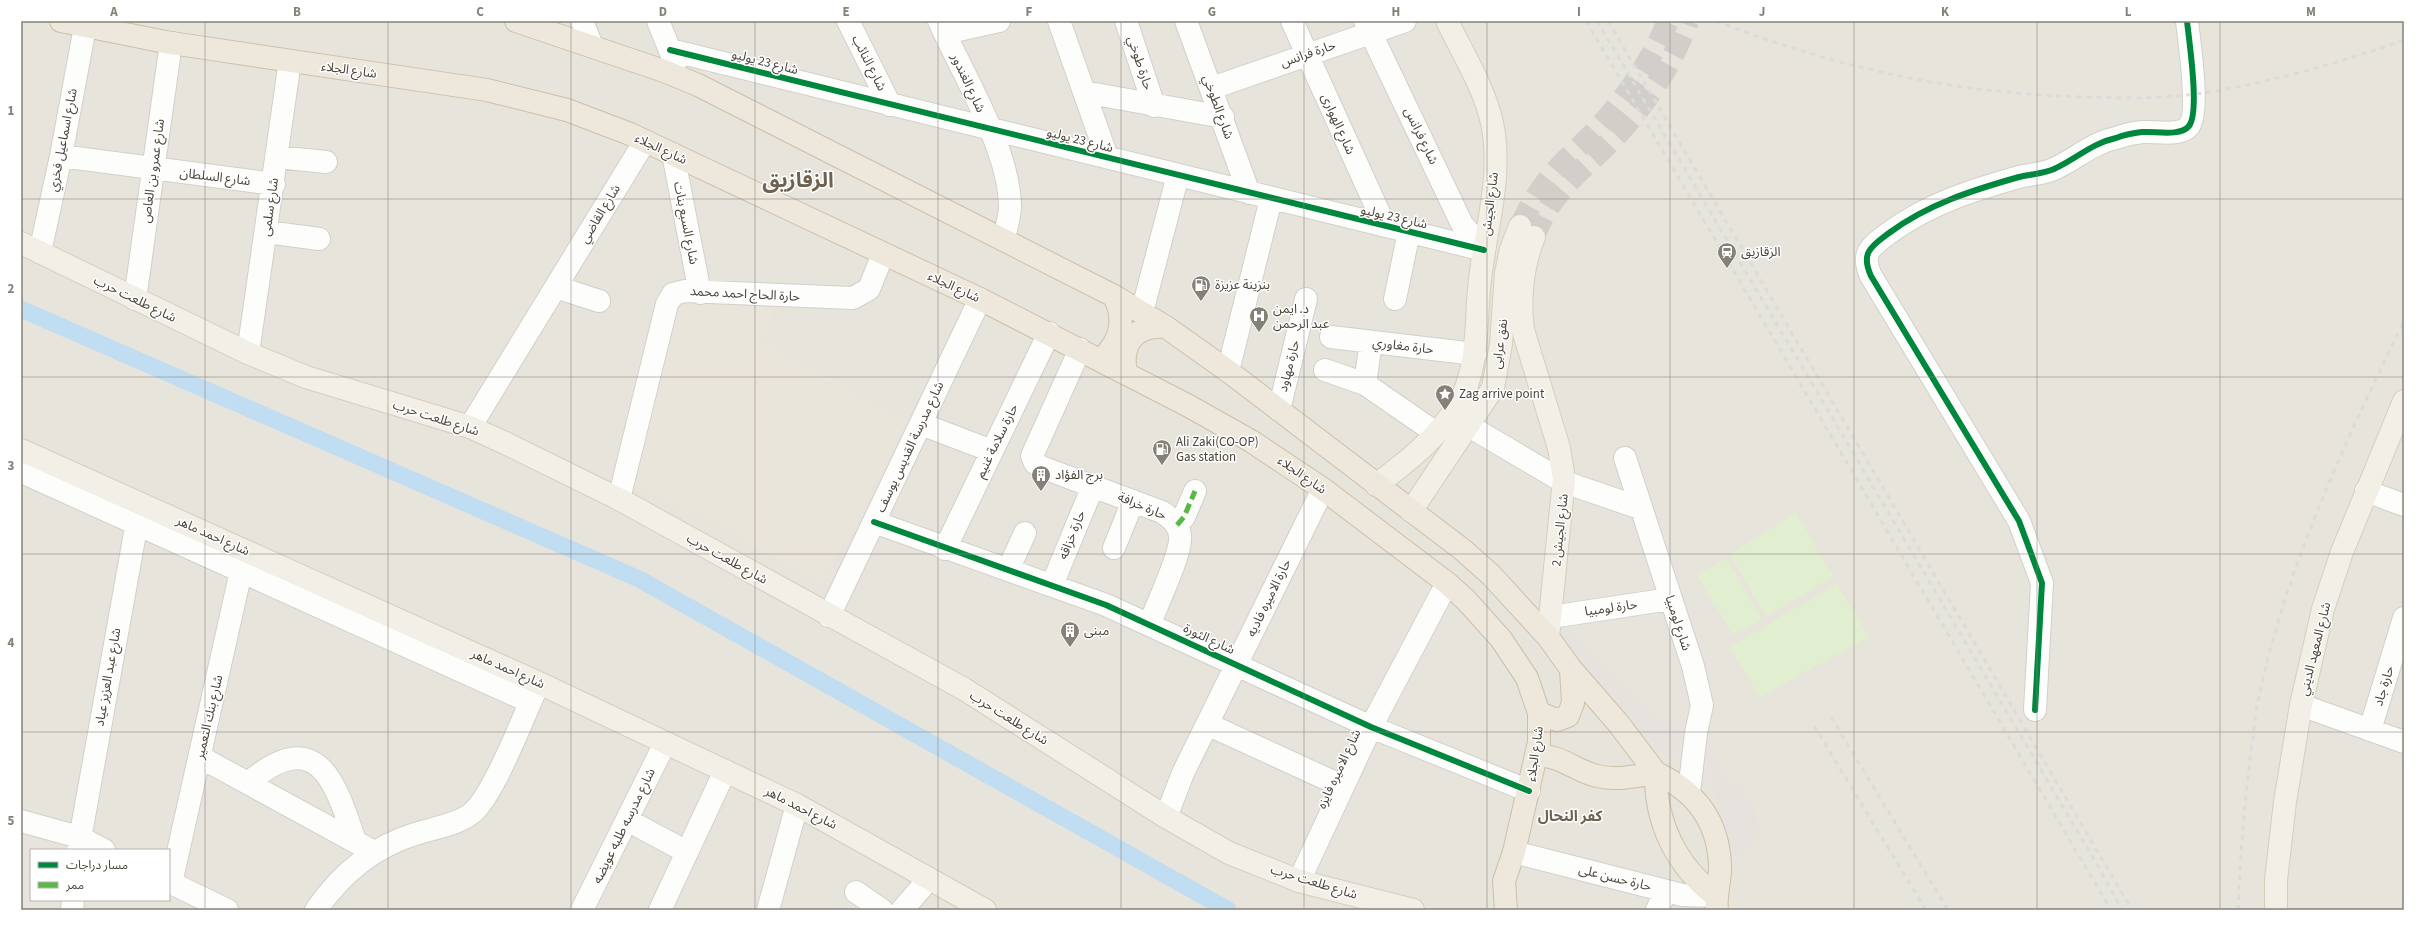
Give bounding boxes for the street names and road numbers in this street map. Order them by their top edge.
street label: شارع النائب [846,32,891,94]
street label: حارة طوخي [1122,34,1157,93]
street label: حارة فرانس [1278,36,1338,72]
street label: شارع 23 يوليو [730,45,800,80]
street label: شارع الغندور [945,50,990,116]
street label: شارع الجلاء [320,57,378,84]
street label: شارع الطوخي [1197,72,1238,142]
street label: شارع اسماعيل فخري [44,87,83,194]
street label: شارع الهوارى [1316,91,1359,158]
street label: شارع فرانس [1398,104,1443,168]
street label: شارع عمرو بن العاص [137,118,170,224]
street label: شارع 23 يوليو [1045,123,1115,158]
street label: شارع الجلاء [631,129,690,170]
street label: شارع السلطان [178,164,251,191]
street label: شارع الجيش [1477,171,1504,237]
street label: شارع سلمى [257,176,284,238]
street label: شارع السبع بنات [668,180,703,266]
street label: شارع القاضي [575,181,626,247]
street label: شارع 23 يوليو [1359,201,1429,234]
street label: شارع الجلاء [924,267,983,308]
street label: شارع طلعت حرب [90,271,179,328]
street label: حارة الحاج احمد محمد [689,282,801,307]
street label: نفق عرابى [1488,318,1512,370]
street label: حارة مغاوري [1371,333,1435,360]
street label: حارة مهاود [1274,338,1304,394]
street label: شارع مدرسة القديس يوسف [872,379,949,516]
street label: شارع طلعت حرب [390,396,482,441]
street label: حارة سلامة غنيم [971,401,1024,482]
street label: شارع الجلاء [1273,452,1330,499]
street label: حارة خرافة [1115,488,1169,524]
street label: شارع الجيش 2 [1547,493,1574,567]
street label: حارة خزاقه [1054,508,1090,562]
street label: شارع احمد ماهر [172,511,253,561]
street label: شارع طلعت حرب [683,529,771,590]
street label: حارة الاميره فاديه [1242,556,1296,640]
street label: شارع لومبيا [1660,593,1695,653]
street label: حارة لومبيا [1584,595,1639,621]
street label: شارع المعهد الديني [2295,600,2336,698]
street label: شارع الثورة [1180,619,1238,660]
street label: شارع عبد العزيز عياد [91,626,126,728]
street label: شارع احمد ماهر [467,644,548,694]
street label: حارة جاد [2369,663,2399,708]
street label: شارع بنك التعمير [190,673,228,762]
street label: شارع طلعت حرب [966,687,1052,750]
street label: شارع الجلاء [1522,725,1549,783]
street label: شارع الاميره فايزه [1313,726,1366,812]
street label: شارع مدرسه طلبه عويضه [588,765,661,887]
street label: شارع احمد ماهر [760,782,840,835]
street label: شارع طلعت حرب [1268,860,1360,905]
street label: حارة حسن على [1577,860,1654,896]

